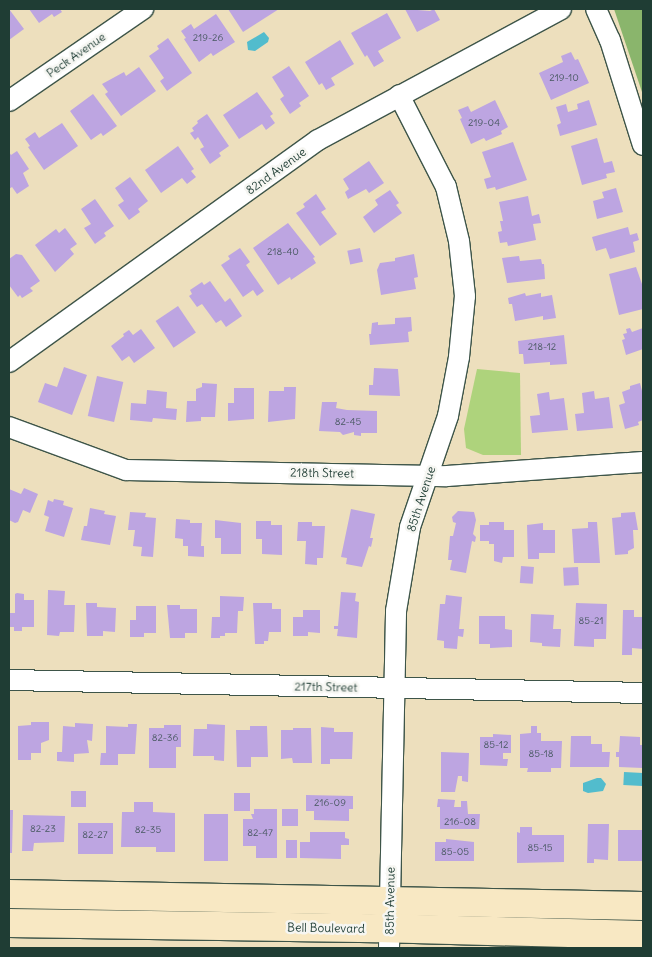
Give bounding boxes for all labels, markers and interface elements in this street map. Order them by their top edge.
street label: Peck Avenue [44,29,108,81]
house number: 219-26 [193,32,223,44]
house number: 219-10 [549,72,579,84]
house number: 219-04 [468,117,500,129]
street label: 82nd Avenue [243,144,309,198]
house number: 218-40 [267,246,299,258]
house number: 218-12 [528,341,556,353]
house number: 82-45 [335,416,361,428]
street label: 218th Street [290,465,354,481]
street label: 85th Avenue [404,465,438,533]
house number: 85-21 [579,615,603,627]
street label: 217th Street [294,679,358,695]
house number: 82-36 [152,732,178,744]
house number: 85-12 [484,739,508,751]
house number: 85-18 [528,748,554,760]
house number: 216-09 [314,797,346,809]
house number: 216-08 [444,816,476,828]
house number: 82-23 [30,823,56,835]
house number: 82-35 [135,824,161,836]
house number: 82-47 [247,827,273,839]
house number: 82-27 [82,829,108,841]
house number: 85-15 [527,842,553,854]
house number: 85-05 [441,846,469,858]
street label: 85th Avenue [382,867,398,935]
street label: Bell Boulevard [287,920,365,936]

